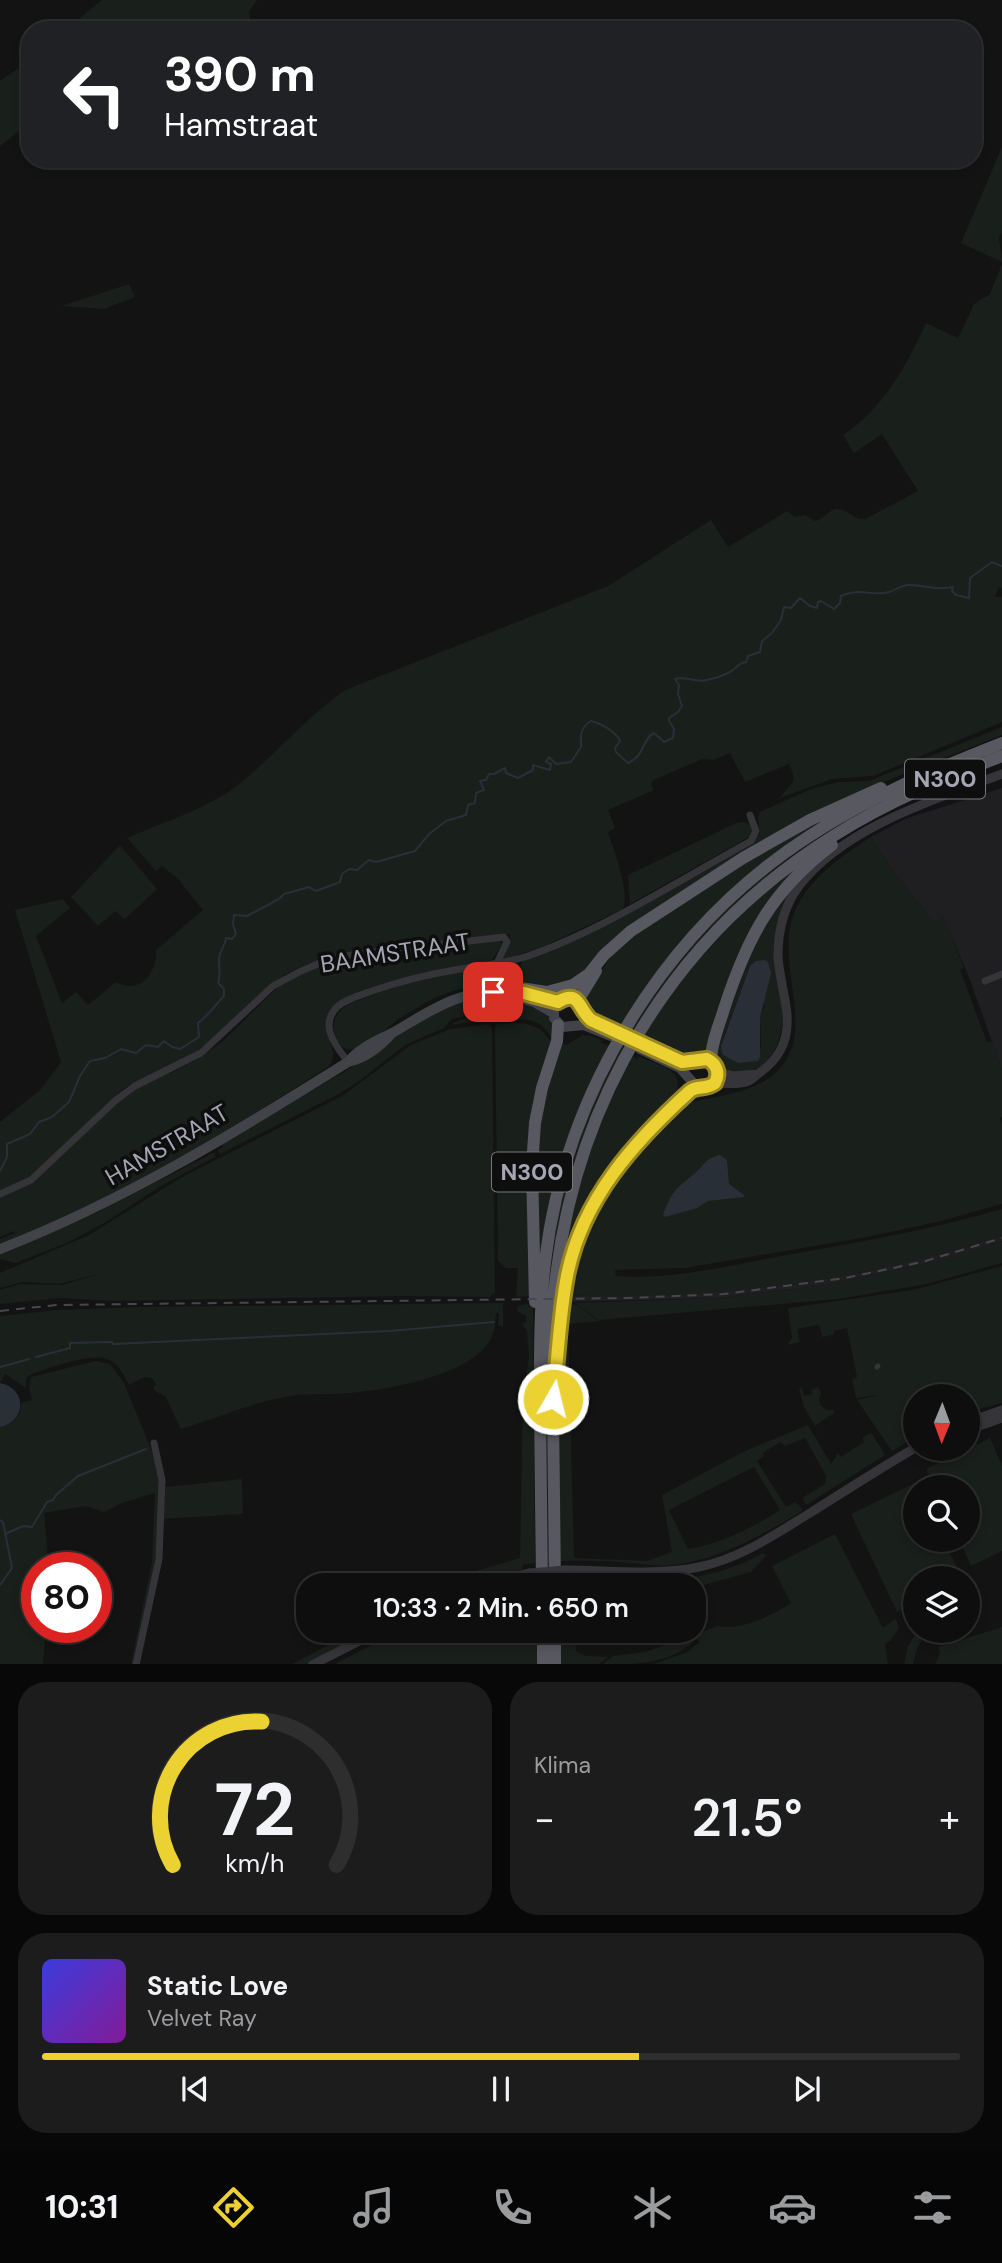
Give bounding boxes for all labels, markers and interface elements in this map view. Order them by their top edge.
text: 390 m [164,42,316,106]
icon: left [49,49,140,140]
text: Hamstraat [164,104,318,146]
road number: N300 [905,760,985,799]
street label: BAAMSTRAAT [318,925,472,980]
pin [463,962,523,1022]
icon: arrive [474,973,512,1011]
street label: HAMSTRAAT [100,1097,234,1192]
road number: N300 [492,1152,572,1191]
position arrow [516,1362,590,1436]
north arrow [903,1384,980,1461]
map controls [903,1384,980,1643]
button: search [903,1475,980,1552]
speed limit sign: 80 [21,1552,112,1643]
button: layers [903,1566,980,1643]
text: 10:33 · 2 Min. · 650 m [373,1591,629,1625]
text: Klima [534,1750,591,1780]
text: 72 [215,1763,295,1858]
text: 21.5° [691,1784,803,1852]
text: − [534,1794,555,1844]
text: + [939,1794,960,1844]
text: km/h [225,1846,285,1879]
text: Static Love [147,1969,288,2003]
text: Velvet Ray [147,2003,257,2033]
icon: previous [176,2070,214,2108]
icon: pause [482,2070,520,2108]
icon: next [788,2070,826,2108]
icon: directions [209,2183,258,2232]
icon: music [349,2183,398,2232]
icon: phone [488,2183,537,2232]
icon: climate [628,2183,677,2232]
icon: car [768,2183,817,2232]
icon: filters [908,2183,957,2232]
text: 10:31 [45,2186,118,2228]

